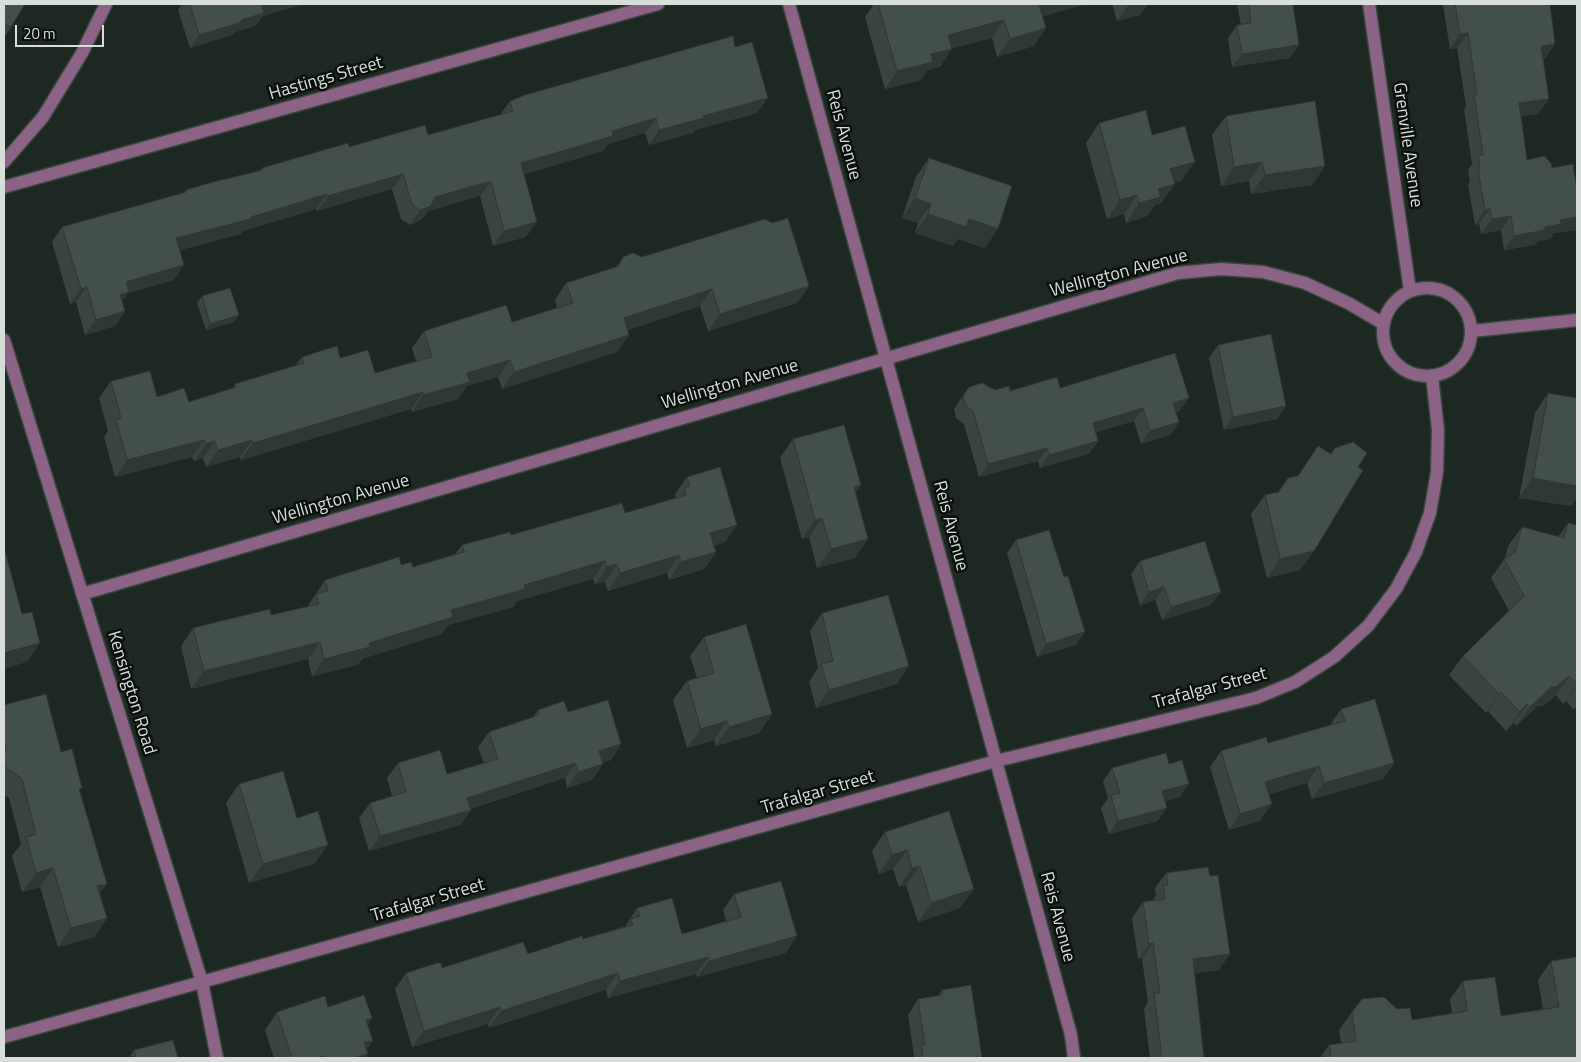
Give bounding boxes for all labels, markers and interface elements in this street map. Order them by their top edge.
scale bar [18,15,106,47]
text: 20 m [23,22,56,45]
street label: Hastings Street [267,52,385,106]
street label: Grenville Avenue [1388,81,1426,209]
street label: Reis Avenue [821,87,865,183]
street label: Wellington Avenue [1048,245,1190,303]
street label: Wellington Avenue [659,355,801,415]
street label: Wellington Avenue [270,470,412,530]
street label: Reis Avenue [928,478,972,574]
street label: Kensington Road [102,628,160,758]
street label: Trafalgar Street [1151,663,1269,715]
street label: Trafalgar Street [759,766,877,820]
street label: Reis Avenue [1035,869,1079,965]
street label: Trafalgar Street [369,874,487,928]

